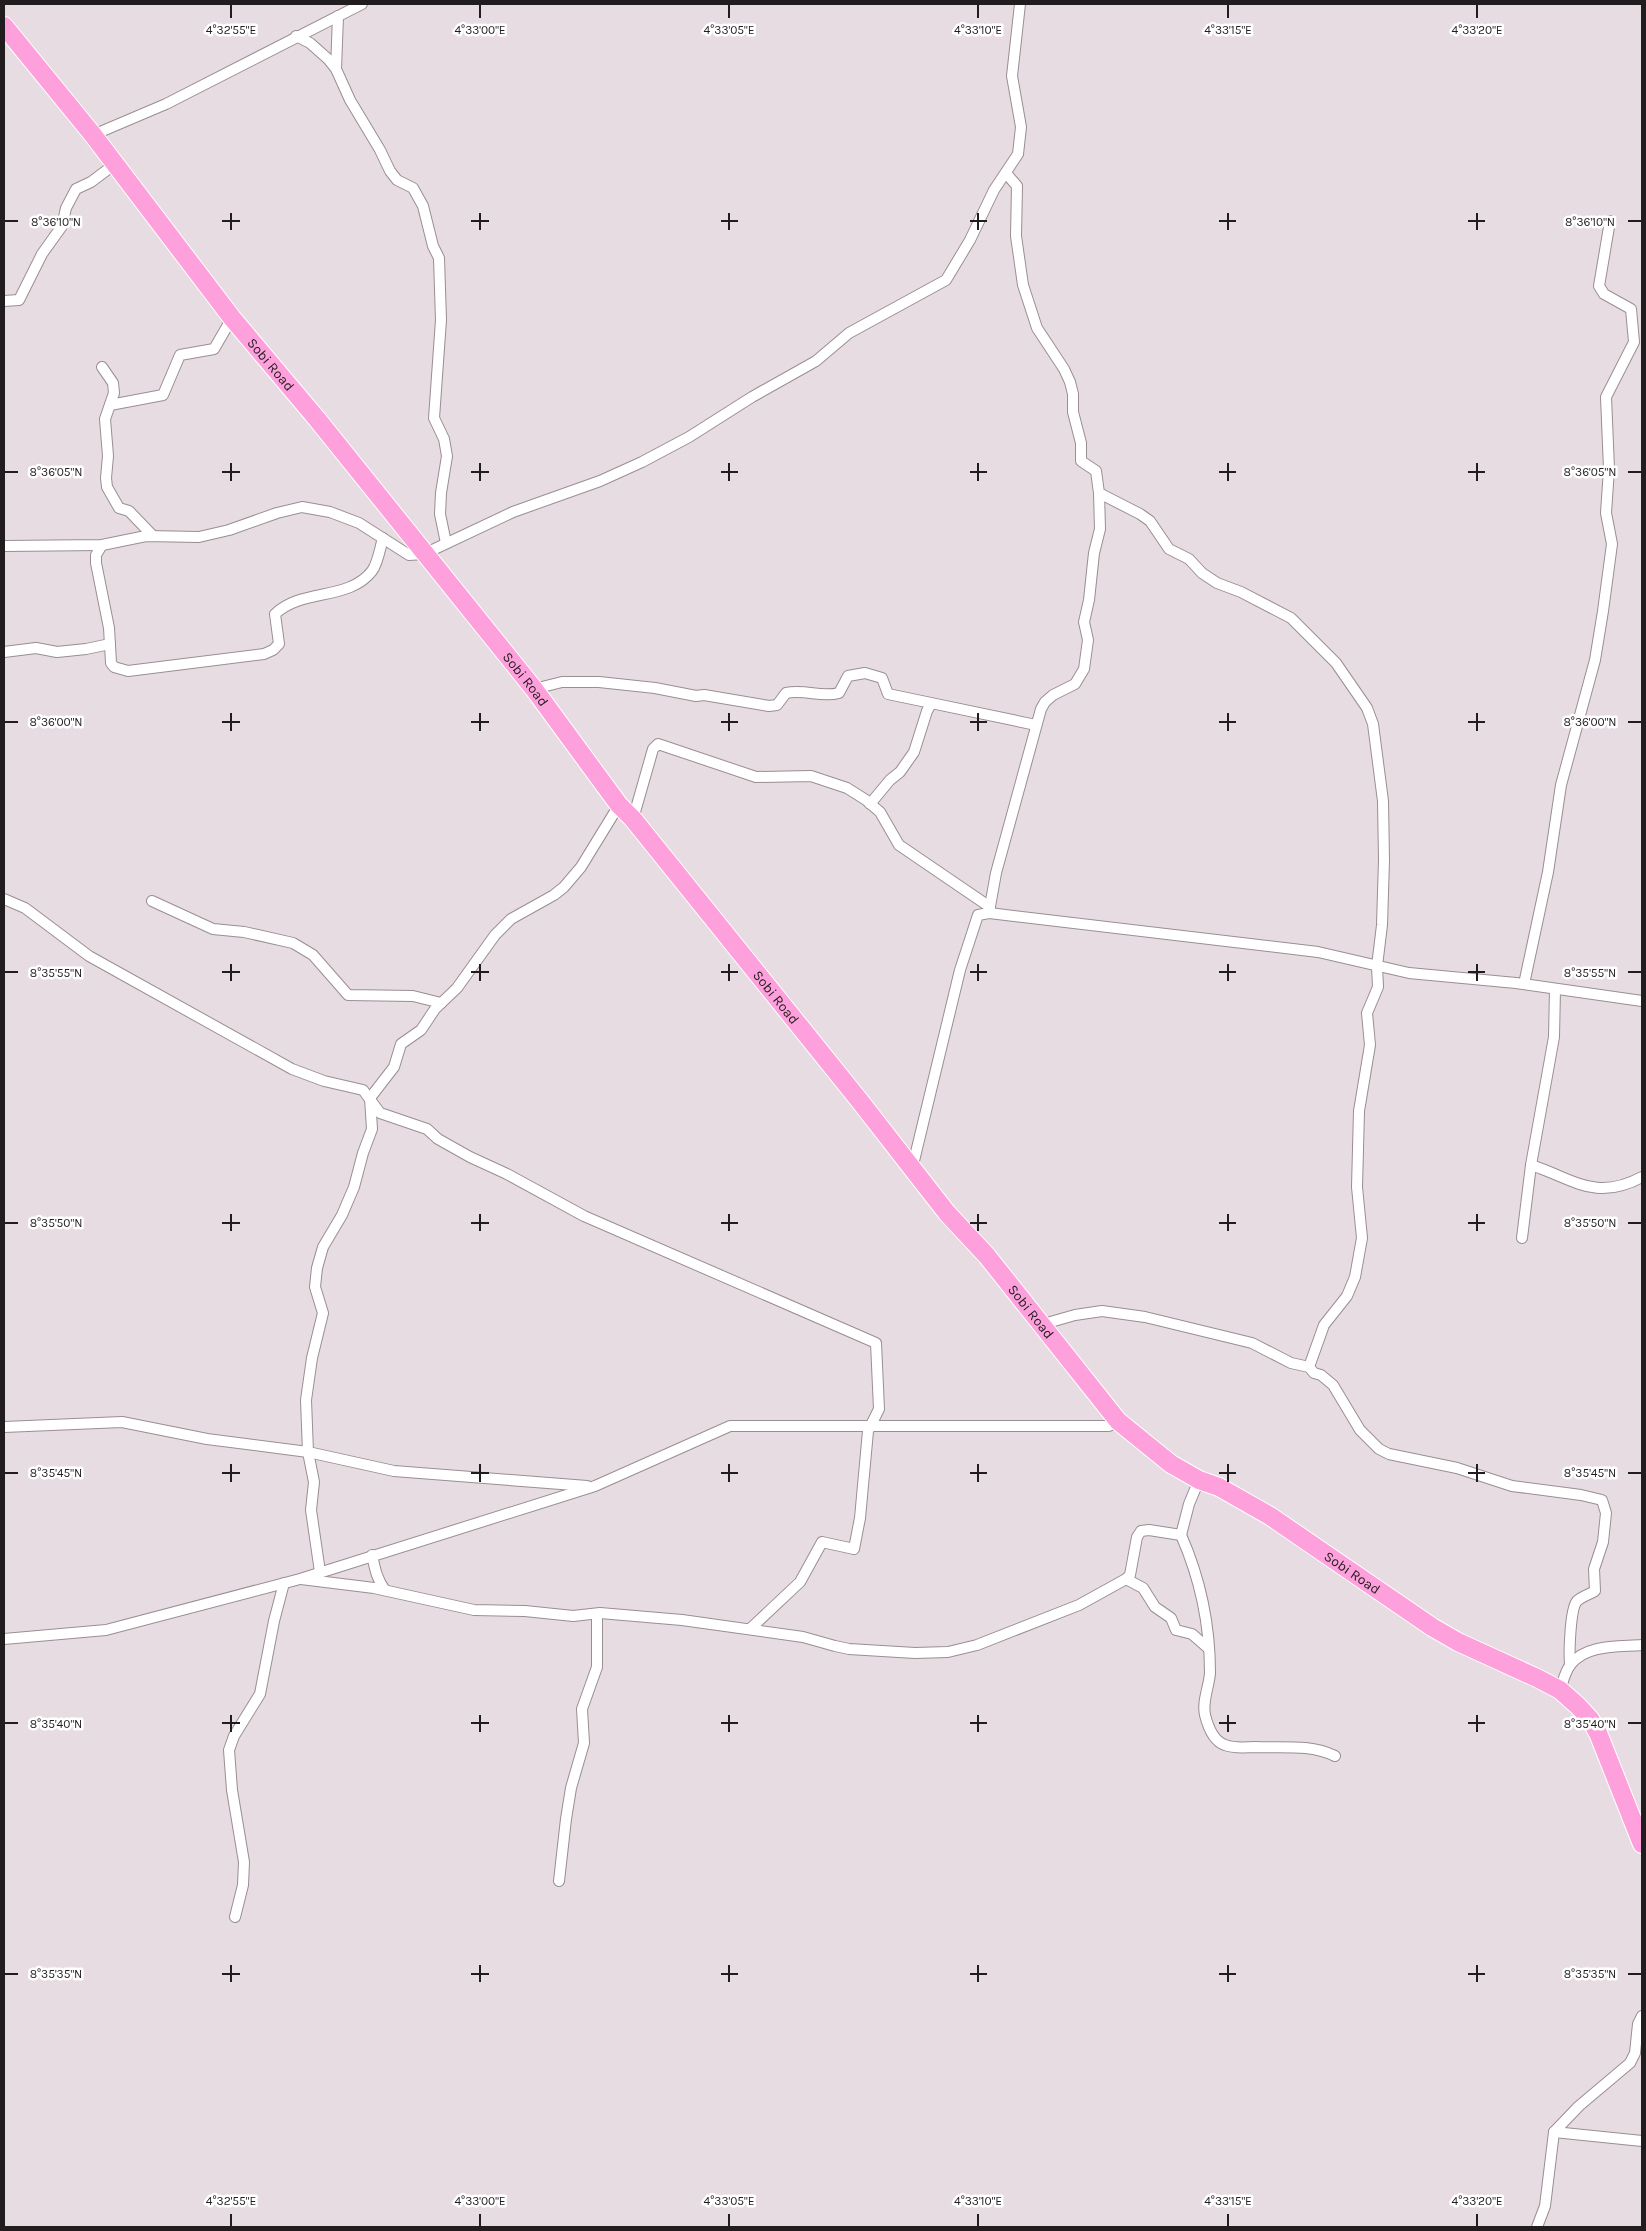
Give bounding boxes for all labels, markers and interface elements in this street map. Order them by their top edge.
text: 4°32'55"E [206,23,256,37]
text: 4°33'00"E [454,23,506,37]
text: 4°33'05"E [704,23,754,37]
text: 4°33'10"E [954,23,1002,37]
text: 4°33'15"E [1204,23,1252,37]
text: 4°33'20"E [1451,23,1503,37]
text: 8°36'10"N [31,215,81,229]
text: 8°36'10"N [1565,215,1615,229]
street label: Sobi Road [243,335,298,395]
text: 8°36'05"N [30,465,82,479]
text: 8°36'05"N [1564,465,1616,479]
street label: Sobi Road [499,649,552,710]
text: 8°36'00"N [29,715,83,729]
text: 8°36'00"N [1563,715,1617,729]
text: 8°35'55"N [30,966,82,980]
text: 8°35'55"N [1564,966,1616,980]
street label: Sobi Road [749,967,803,1028]
text: 8°35'50"N [30,1216,82,1230]
text: 8°35'50"N [1564,1216,1616,1230]
street label: Sobi Road [1004,1281,1057,1342]
text: 8°35'45"N [30,1466,82,1480]
text: 8°35'45"N [1564,1466,1616,1480]
street label: Sobi Road [1321,1548,1383,1598]
text: 8°35'40"N [30,1717,82,1731]
text: 8°35'40"N [1564,1717,1616,1731]
text: 8°35'35"N [30,1967,82,1981]
text: 8°35'35"N [1564,1967,1616,1981]
text: 4°32'55"E [206,2194,256,2208]
text: 4°33'00"E [454,2194,506,2208]
text: 4°33'05"E [704,2194,754,2208]
text: 4°33'10"E [954,2194,1002,2208]
text: 4°33'15"E [1204,2194,1252,2208]
text: 4°33'20"E [1451,2194,1503,2208]

